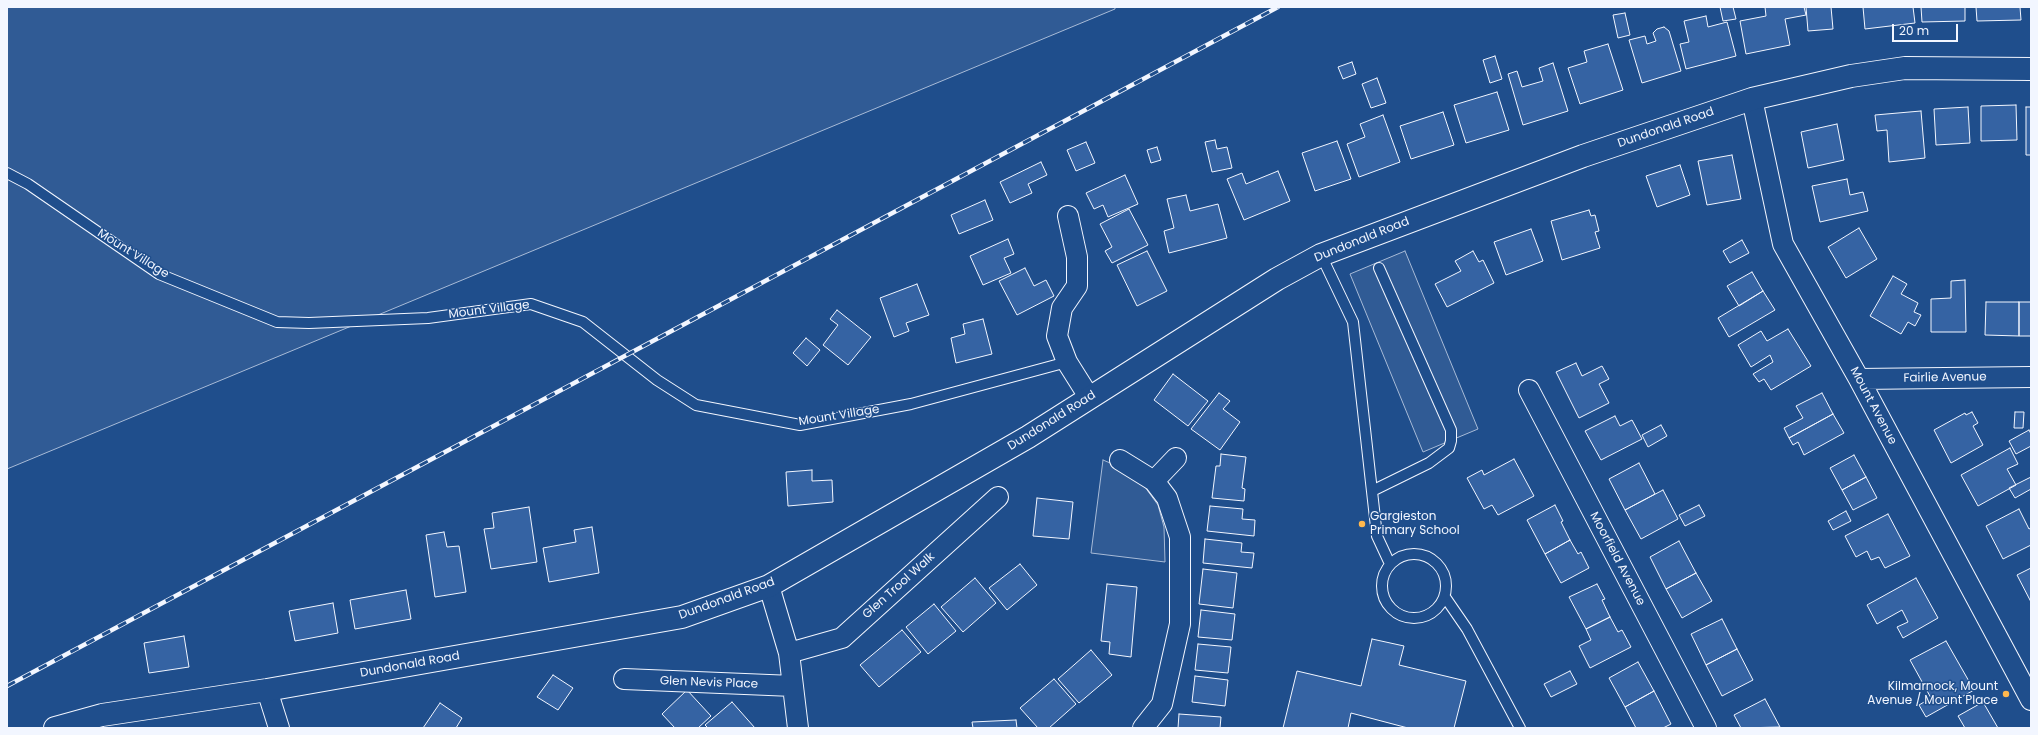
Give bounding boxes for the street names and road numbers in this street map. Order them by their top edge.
street label: Dundonald Road [1616,105,1716,151]
street label: Dundonald Road [1313,214,1411,266]
street label: Mount Village [95,226,171,282]
street label: Mount Village [448,298,530,322]
street label: Mount Avenue [1846,365,1900,447]
street label: Fairlie Avenue [1903,370,1987,386]
street label: Dundonald Road [1005,388,1099,454]
street label: Mount Village [798,403,880,429]
street label: Moorfield Avenue [1586,510,1648,608]
street label: Glen Trool Walk [860,550,938,622]
street label: Dundonald Road [677,575,777,623]
street label: Dundonald Road [359,649,461,681]
street label: Glen Nevis Place [660,674,758,692]

